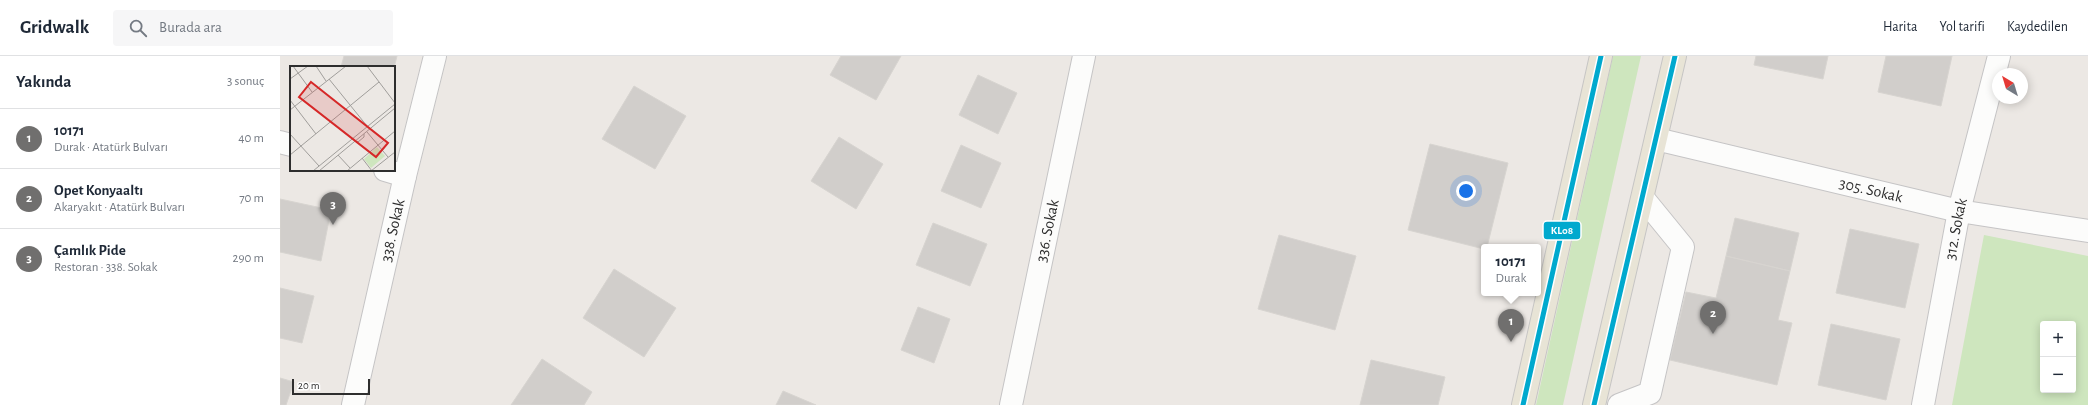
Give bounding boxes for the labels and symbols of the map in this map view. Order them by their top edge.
inset map [290,66,395,171]
north arrow [1992,68,2028,104]
street label: 305. Sokak [1838,175,1905,206]
your location [1456,181,1476,201]
pin: 3 [320,192,346,225]
street label: 312. Sokak [1942,196,1970,261]
street label: 338. Sokak [378,197,408,263]
street label: 336. Sokak [1033,197,1062,264]
line badge: KL08 [1543,221,1581,240]
text: KL08 [1551,225,1573,236]
pin: 2 [1700,301,1726,334]
pin: 1 [1498,309,1524,342]
scale bar [292,377,370,396]

